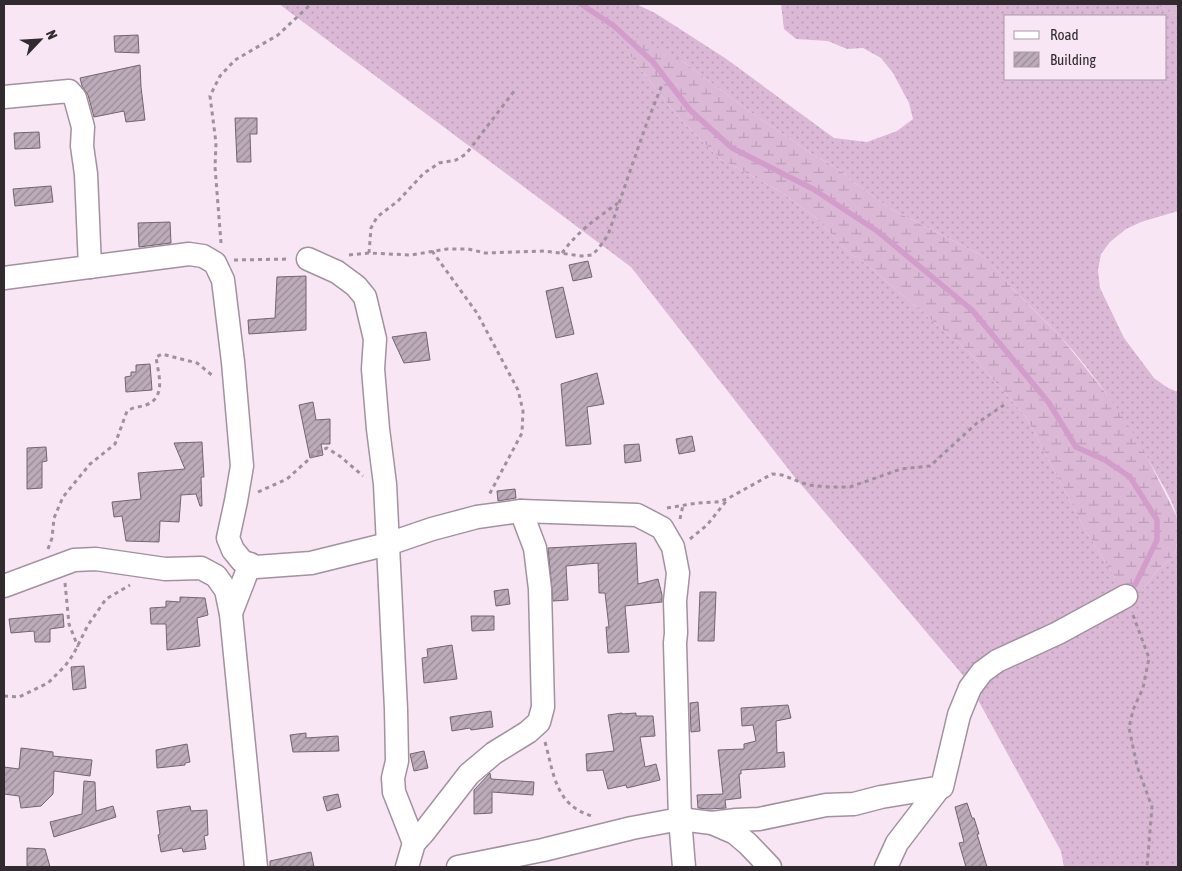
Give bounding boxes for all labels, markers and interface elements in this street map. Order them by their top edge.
north arrow [15,15,65,65]
legend [1004,15,1167,80]
text: Road [1050,26,1079,43]
text: N [43,27,61,42]
text: Building [1050,51,1096,68]

